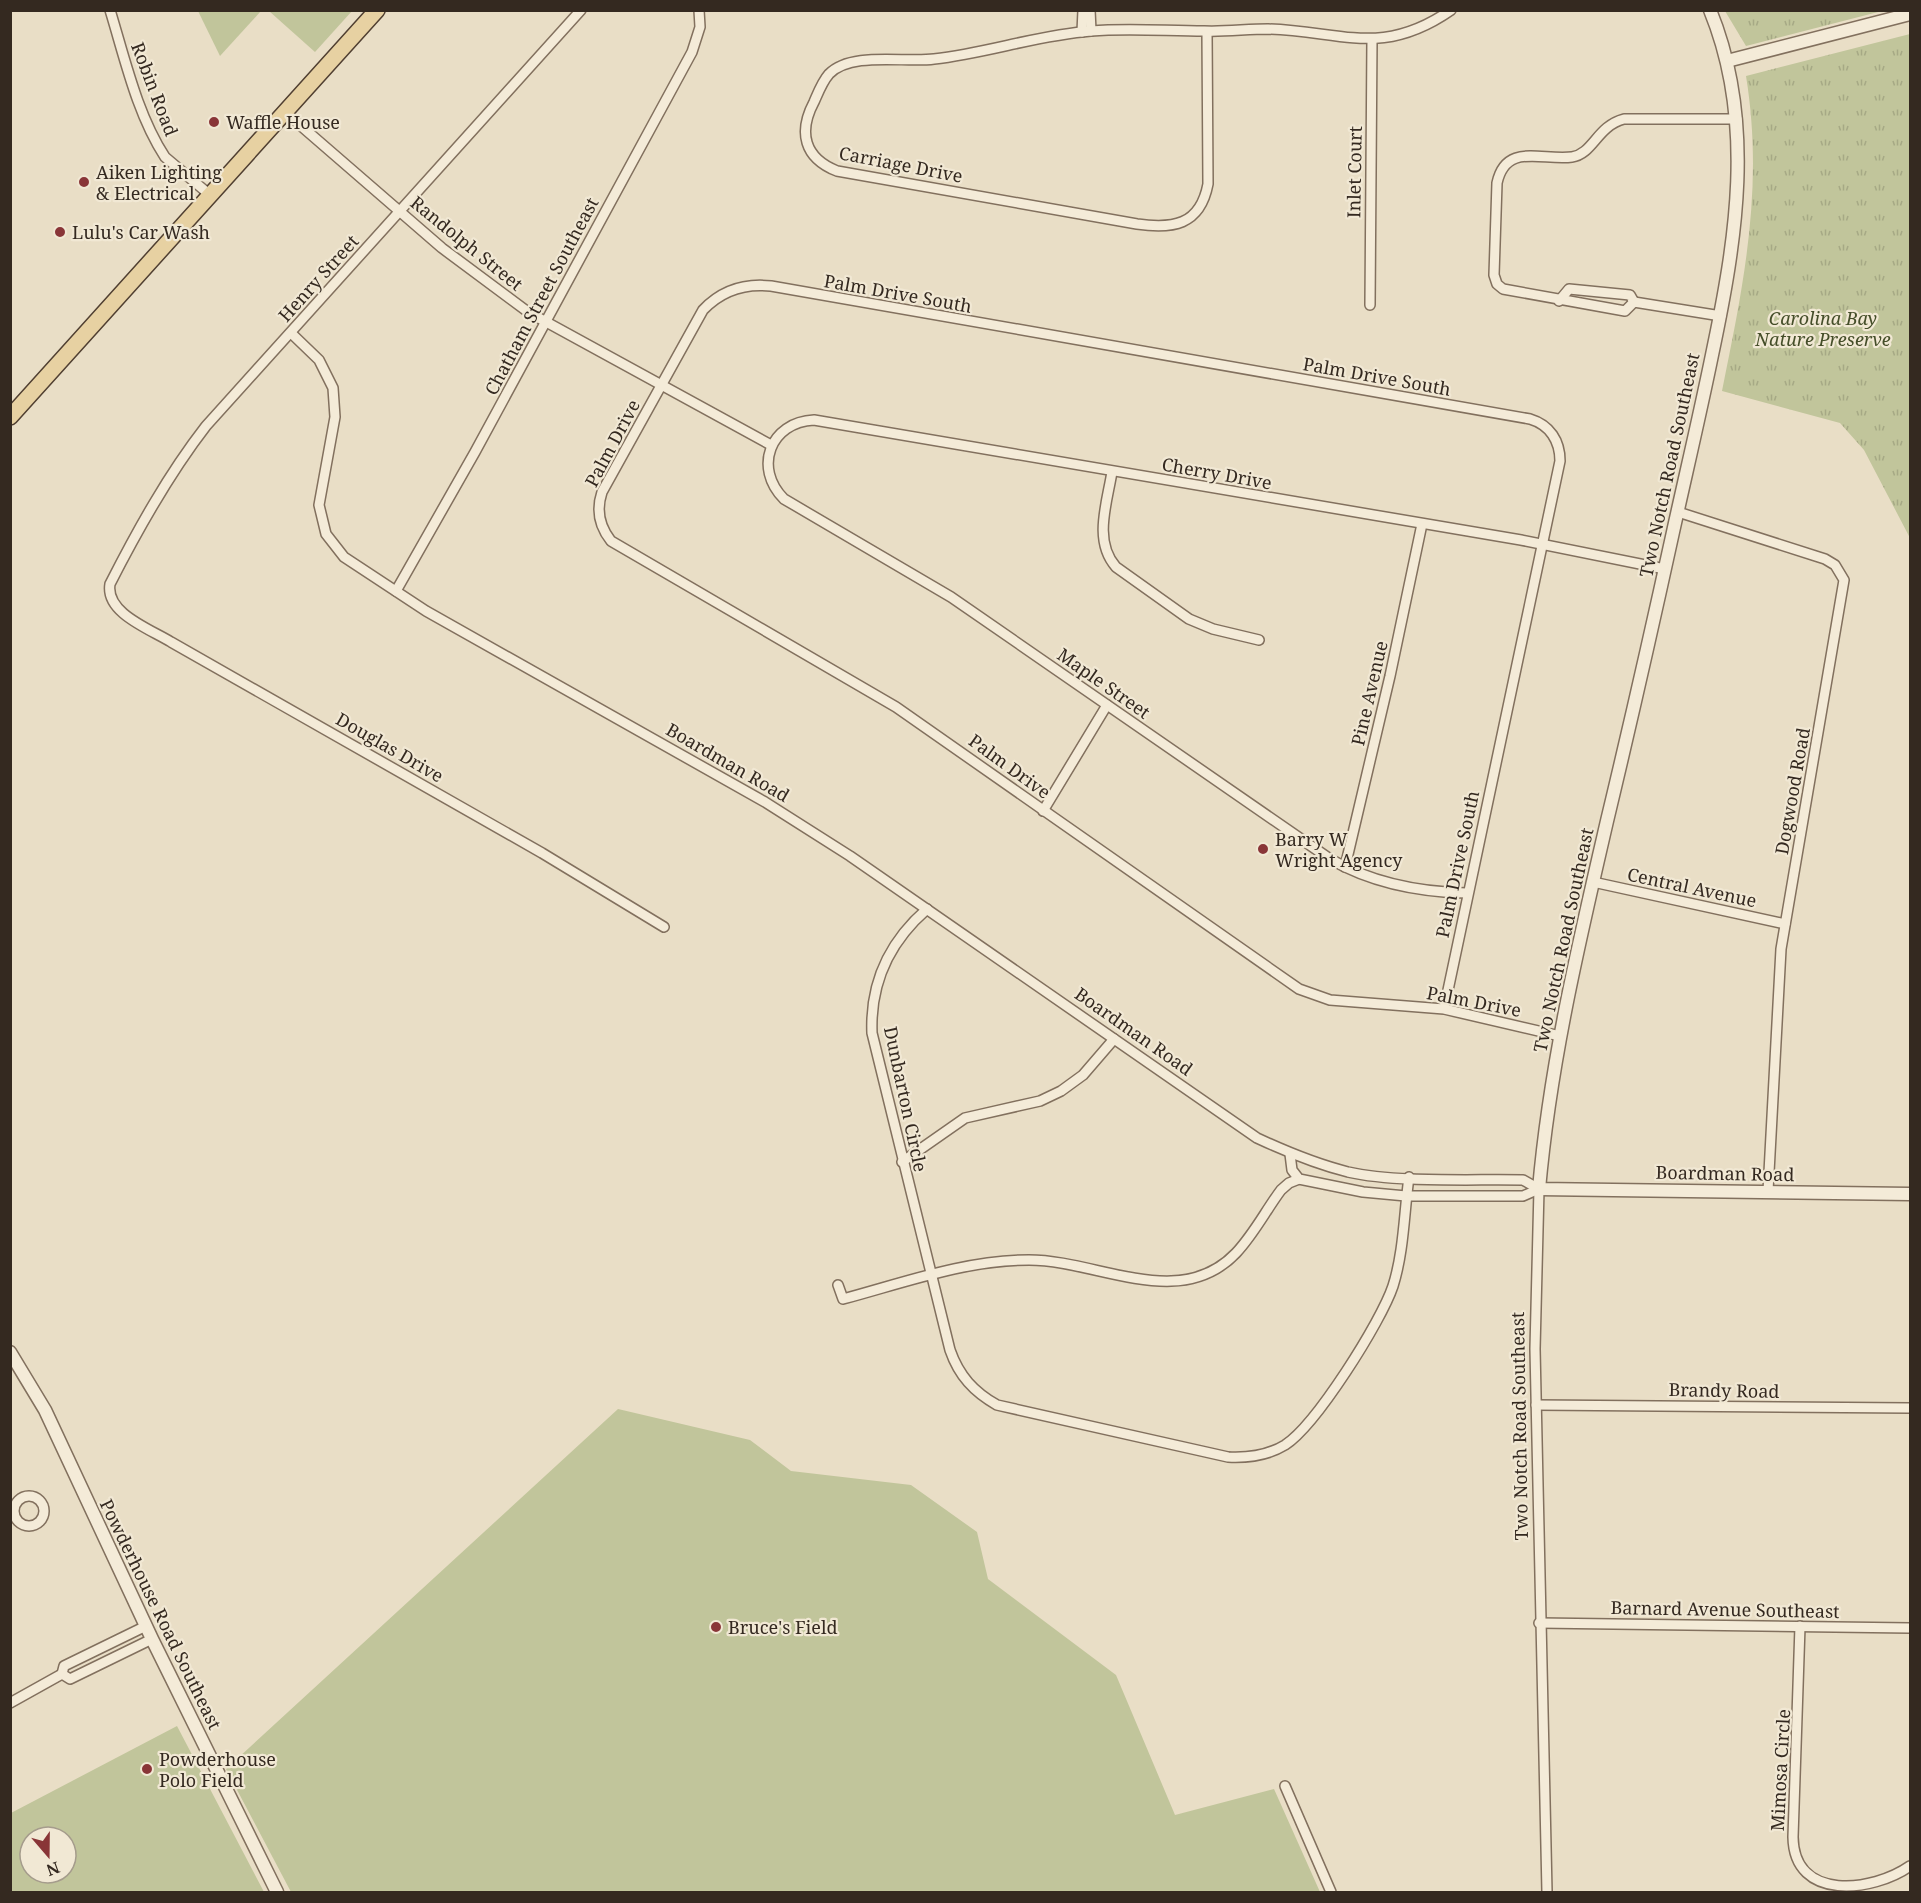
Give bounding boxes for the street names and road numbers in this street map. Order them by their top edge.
street label: Robin Road [126,39,184,139]
street label: Inlet Court [1341,126,1367,218]
street label: Carriage Drive [837,140,965,188]
street label: Randolph Street [406,190,528,296]
street label: Chatham Street Southeast [479,193,603,399]
street label: Henry Street [273,229,363,327]
street label: Palm Drive South [822,268,974,318]
street label: Palm Drive South [1301,351,1453,401]
street label: Two Notch Road Southeast [1633,351,1705,579]
street label: Palm Drive [579,395,645,491]
street label: Cherry Drive [1160,452,1274,494]
street label: Pine Avenue [1345,638,1393,748]
street label: Maple Street [1053,642,1155,724]
street label: Douglas Drive [332,706,448,788]
street label: Boardman Road [662,717,794,807]
street label: Dogwood Road [1769,726,1815,856]
street label: Palm Drive [964,728,1056,804]
street label: Palm Drive South [1430,788,1484,940]
street label: Two Notch Road Southeast [1527,826,1599,1054]
street label: Central Avenue [1625,862,1759,912]
street label: Palm Drive [1425,980,1523,1022]
street label: Boardman Road [1070,981,1198,1081]
street label: Dunbarton Circle [879,1024,933,1174]
street label: Boardman Road [1655,1160,1795,1186]
street label: Two Notch Road Southeast [1505,1311,1533,1541]
street label: Brandy Road [1668,1377,1780,1403]
street label: Powderhouse Road Southeast [95,1495,227,1733]
street label: Barnard Avenue Southeast [1610,1595,1840,1623]
street label: Mimosa Circle [1765,1708,1795,1832]

